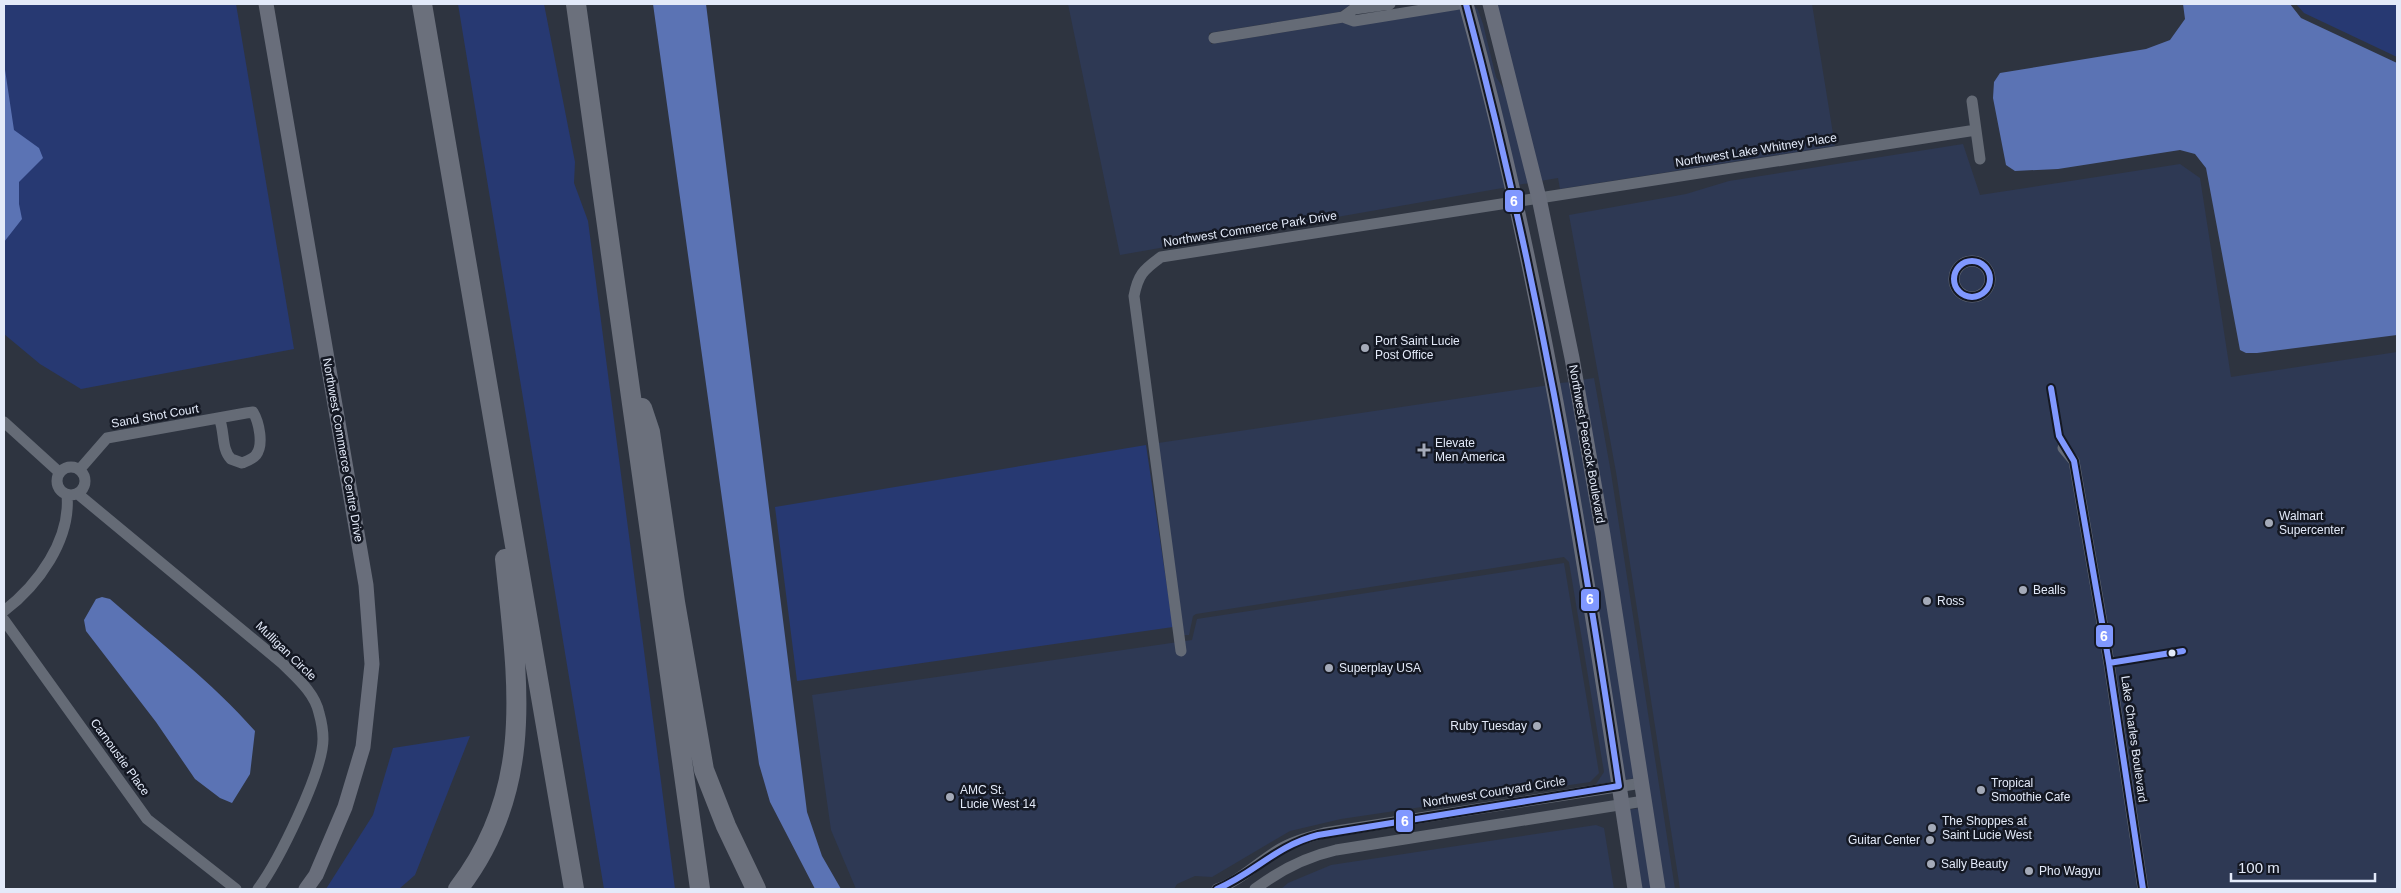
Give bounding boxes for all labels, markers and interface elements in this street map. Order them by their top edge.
street label: Northwest Lake Whitney Place [1674,130,1838,170]
line badge: 6 [1504,189,1524,213]
text: 6 [1510,193,1518,209]
street label: Northwest Commerce Park Drive [1162,208,1338,250]
place label: Port Saint Lucie Post Office [1375,334,1460,362]
marker: Port Saint Lucie Post Office [1359,342,1371,354]
street label: Northwest Commerce Centre Drive [320,357,366,543]
street label: Northwest Peacock Boulevard [1566,364,1608,524]
street label: Sand Shot Court [110,401,201,431]
place label: Elevate Men America [1435,436,1505,464]
marker: Elevate Men America [1417,443,1431,457]
place label: Walmart Supercenter [2279,509,2344,537]
marker: Walmart Supercenter [2263,517,2275,529]
place label: Bealls [2033,583,2066,597]
marker: Bealls [2017,584,2029,596]
line badge: 6 [1580,588,1600,612]
text: 6 [1586,591,1594,607]
place label: Ross [1937,594,1964,608]
marker: Ross [1921,595,1933,607]
street label: Mulligan Circle [253,619,319,684]
line badge: 6 [2095,624,2114,648]
text: 6 [2100,628,2108,644]
unlabelled marker [2167,648,2177,658]
place label: Superplay USA [1339,661,1421,675]
marker: Superplay USA [1323,662,1335,674]
street label: Lake Charles Boulevard [2118,675,2150,803]
street label: Carnoustie Place [87,716,153,798]
place label: Ruby Tuesday [1450,719,1527,733]
marker: Ruby Tuesday [1531,720,1543,732]
street label: Northwest Courtyard Circle [1422,774,1567,810]
place label: Tropical Smoothie Cafe [1991,776,2071,804]
place label: AMC St. Lucie West 14 [960,783,1036,811]
marker: Tropical Smoothie Cafe [1975,784,1987,796]
marker: AMC St. Lucie West 14 [944,791,956,803]
line badge: 6 [1395,809,1414,833]
text: 6 [1401,813,1409,829]
place label: The Shoppes at Saint Lucie West [1942,814,2032,842]
marker: The Shoppes at Saint Lucie West [1926,822,1938,834]
place label: Guitar Center [1848,833,1920,847]
marker: Guitar Center [1924,834,1936,846]
scale bar [2231,850,2375,882]
place label: Sally Beauty [1941,857,2008,871]
marker: Sally Beauty [1925,858,1937,870]
text: 100 m [2238,859,2280,876]
place label: Pho Wagyu [2039,864,2101,878]
marker: Pho Wagyu [2023,865,2035,877]

